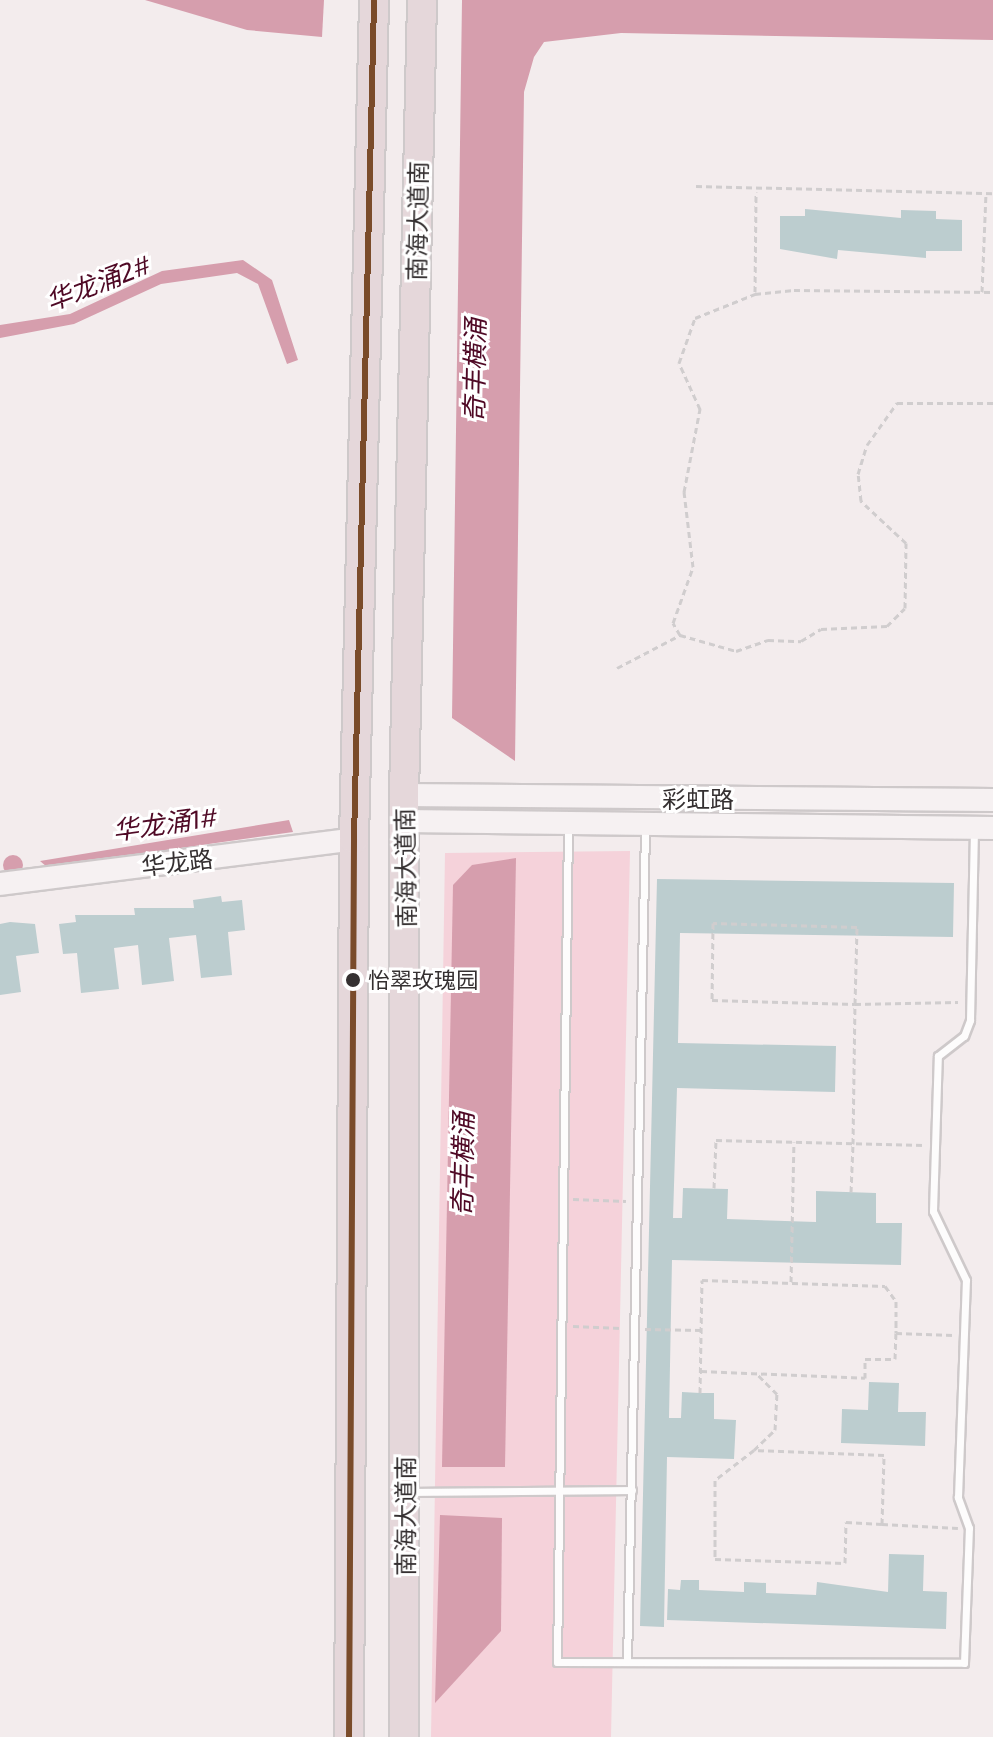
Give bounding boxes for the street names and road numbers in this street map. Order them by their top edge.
street label: 南海大道南 [402,161,432,281]
street label: 彩虹路 [662,785,734,813]
street label: 南海大道南 [390,808,420,928]
street label: 华龙路 [140,843,214,881]
street label: 南海大道南 [391,1456,419,1576]

